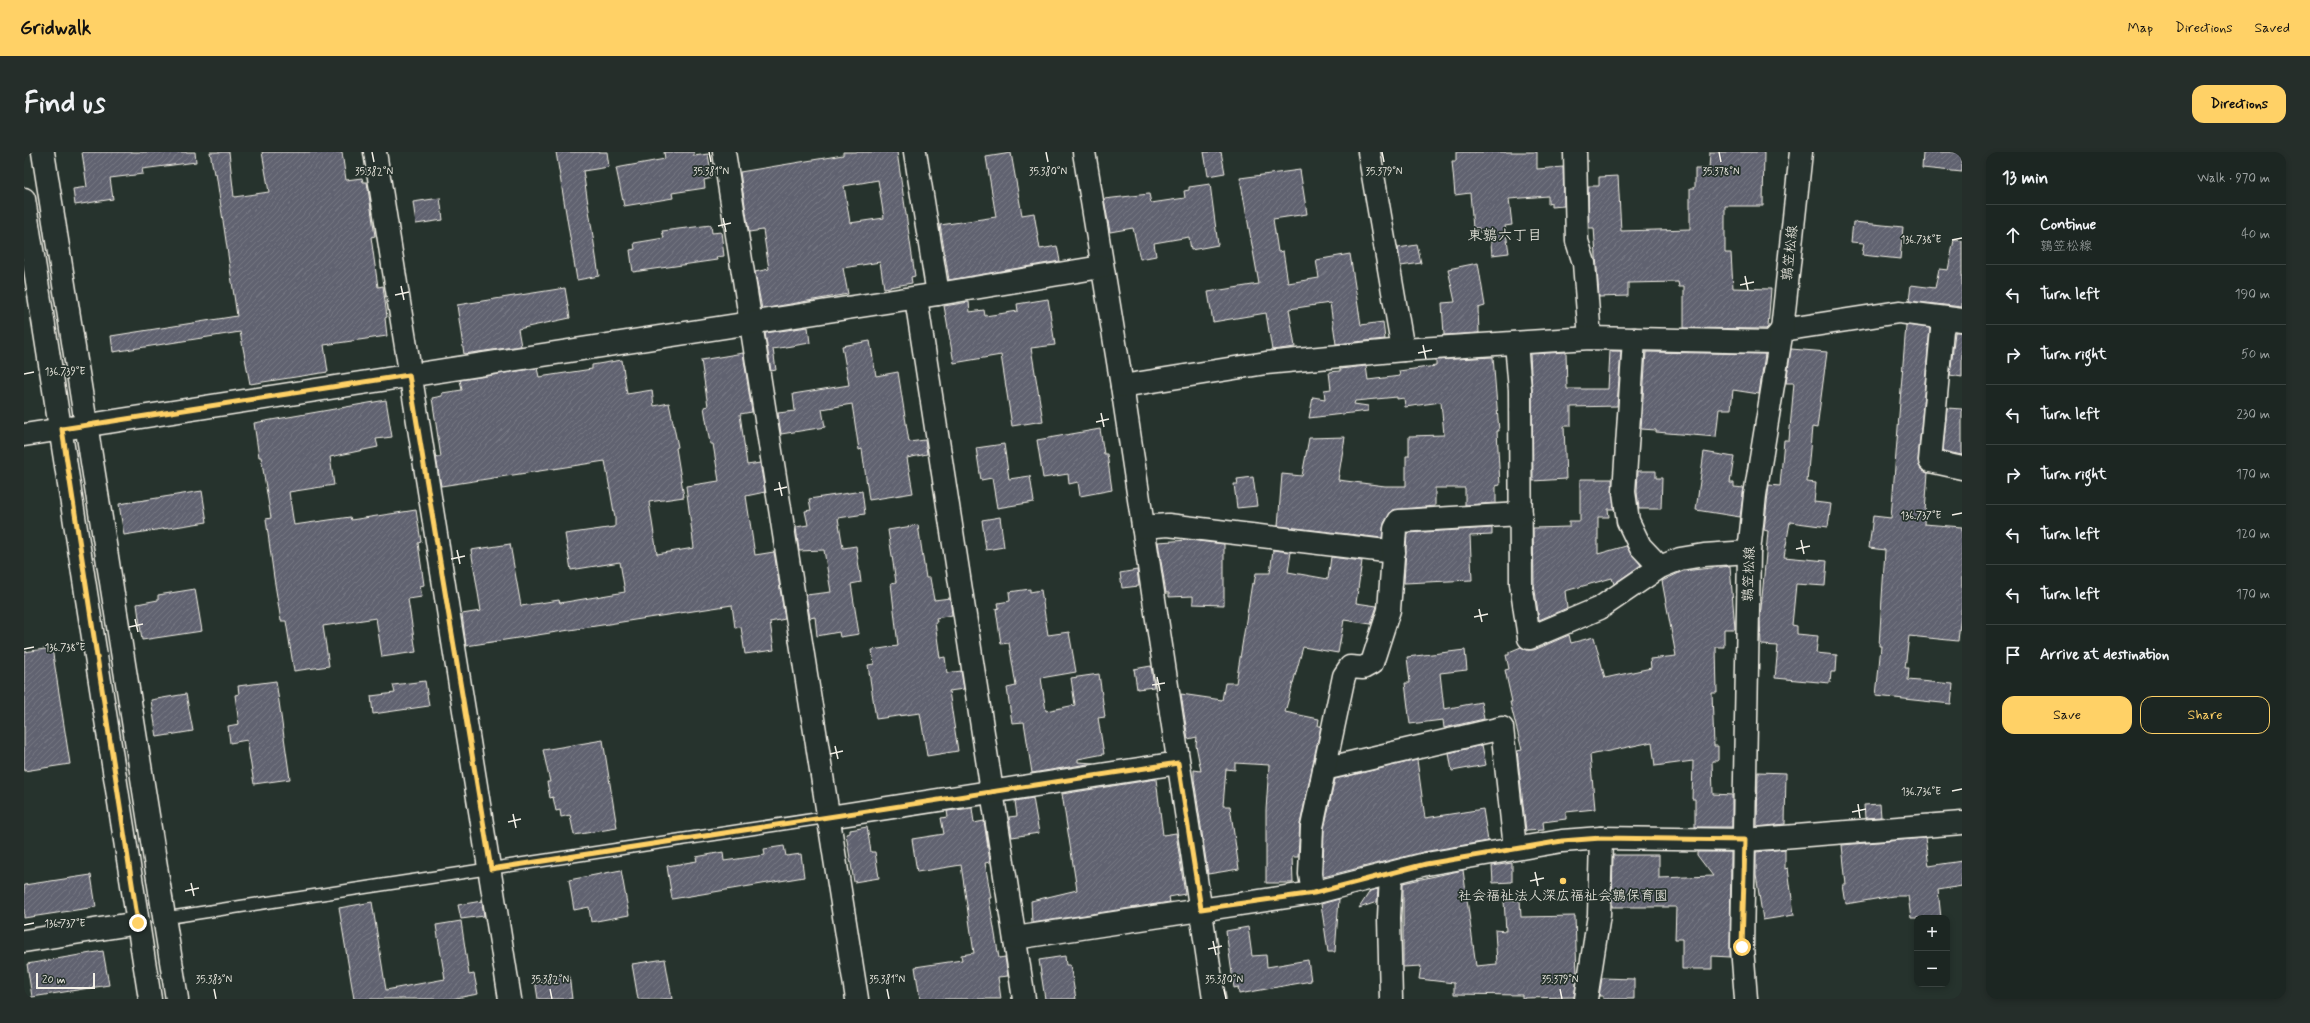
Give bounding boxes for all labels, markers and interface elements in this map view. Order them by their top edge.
text: Gridwalk [20,16,91,41]
text: Map [2127,19,2153,37]
text: Directions [2175,19,2233,37]
text: Saved [2255,19,2290,37]
button: Directions [2192,85,2286,123]
text: Find us [24,86,105,123]
text: 35.382°N [355,165,393,179]
text: 35.381°N [693,165,729,179]
text: 35.380°N [1029,165,1067,179]
text: 35.379°N [1365,165,1403,179]
text: 35.378°N [1702,165,1740,179]
text: 13 min [2002,167,2048,189]
text: Walk · 970 m [2197,170,2270,187]
text: Continue [2040,215,2096,235]
street label: 鶉笠松線 [1778,224,1802,282]
icon: ahead [2002,224,2024,246]
district label: 東鶉六丁目 [1467,226,1543,246]
text: 40 m [2241,226,2270,243]
text: 136.738°E [1901,233,1941,247]
text: 鶉笠松線 [2040,238,2092,255]
icon: left [2002,284,2024,306]
text: Turn left [2040,285,2100,305]
text: 190 m [2235,286,2270,303]
icon: right [2002,344,2024,366]
text: Turn right [2040,345,2107,365]
text: 50 m [2241,346,2270,363]
text: 136.739°E [45,365,85,379]
icon: left [2002,404,2024,426]
text: Turn left [2040,405,2100,425]
text: 230 m [2236,406,2270,423]
icon: right [2002,464,2024,486]
text: Turn right [2040,465,2107,485]
text: 170 m [2236,466,2270,483]
text: 136.737°E [1901,509,1942,523]
icon: left [2002,524,2024,546]
text: Turn left [2040,525,2100,545]
text: 120 m [2236,526,2270,543]
street label: 鶉笠松線 [1739,546,1759,602]
icon: left [2002,584,2024,606]
text: Turn left [2040,585,2100,605]
text: 170 m [2236,586,2270,603]
text: 136.738°E [45,641,85,655]
icon: arrive [2002,644,2024,666]
text: Arrive at destination [2040,645,2169,665]
button: Save [2002,696,2132,734]
button: Share [2140,696,2270,734]
text: 136.736°E [1901,785,1941,799]
marker: 社会福祉法人深広福祉会鶉保育園 [1558,876,1568,886]
place label: 社会福祉法人深広福祉会鶉保育園 [1458,887,1668,905]
route end [129,914,147,932]
map controls [1914,915,1950,987]
button: + [1914,915,1950,951]
text: 136.737°E [45,917,86,931]
route start [1733,938,1751,956]
button: − [1914,951,1950,987]
scale bar [36,971,95,990]
text: 20 m [42,973,65,987]
text: 35.383°N [196,973,232,987]
text: 35.382°N [531,973,569,987]
text: 35.381°N [869,973,905,987]
text: 35.380°N [1205,973,1243,987]
text: 35.379°N [1541,973,1579,987]

